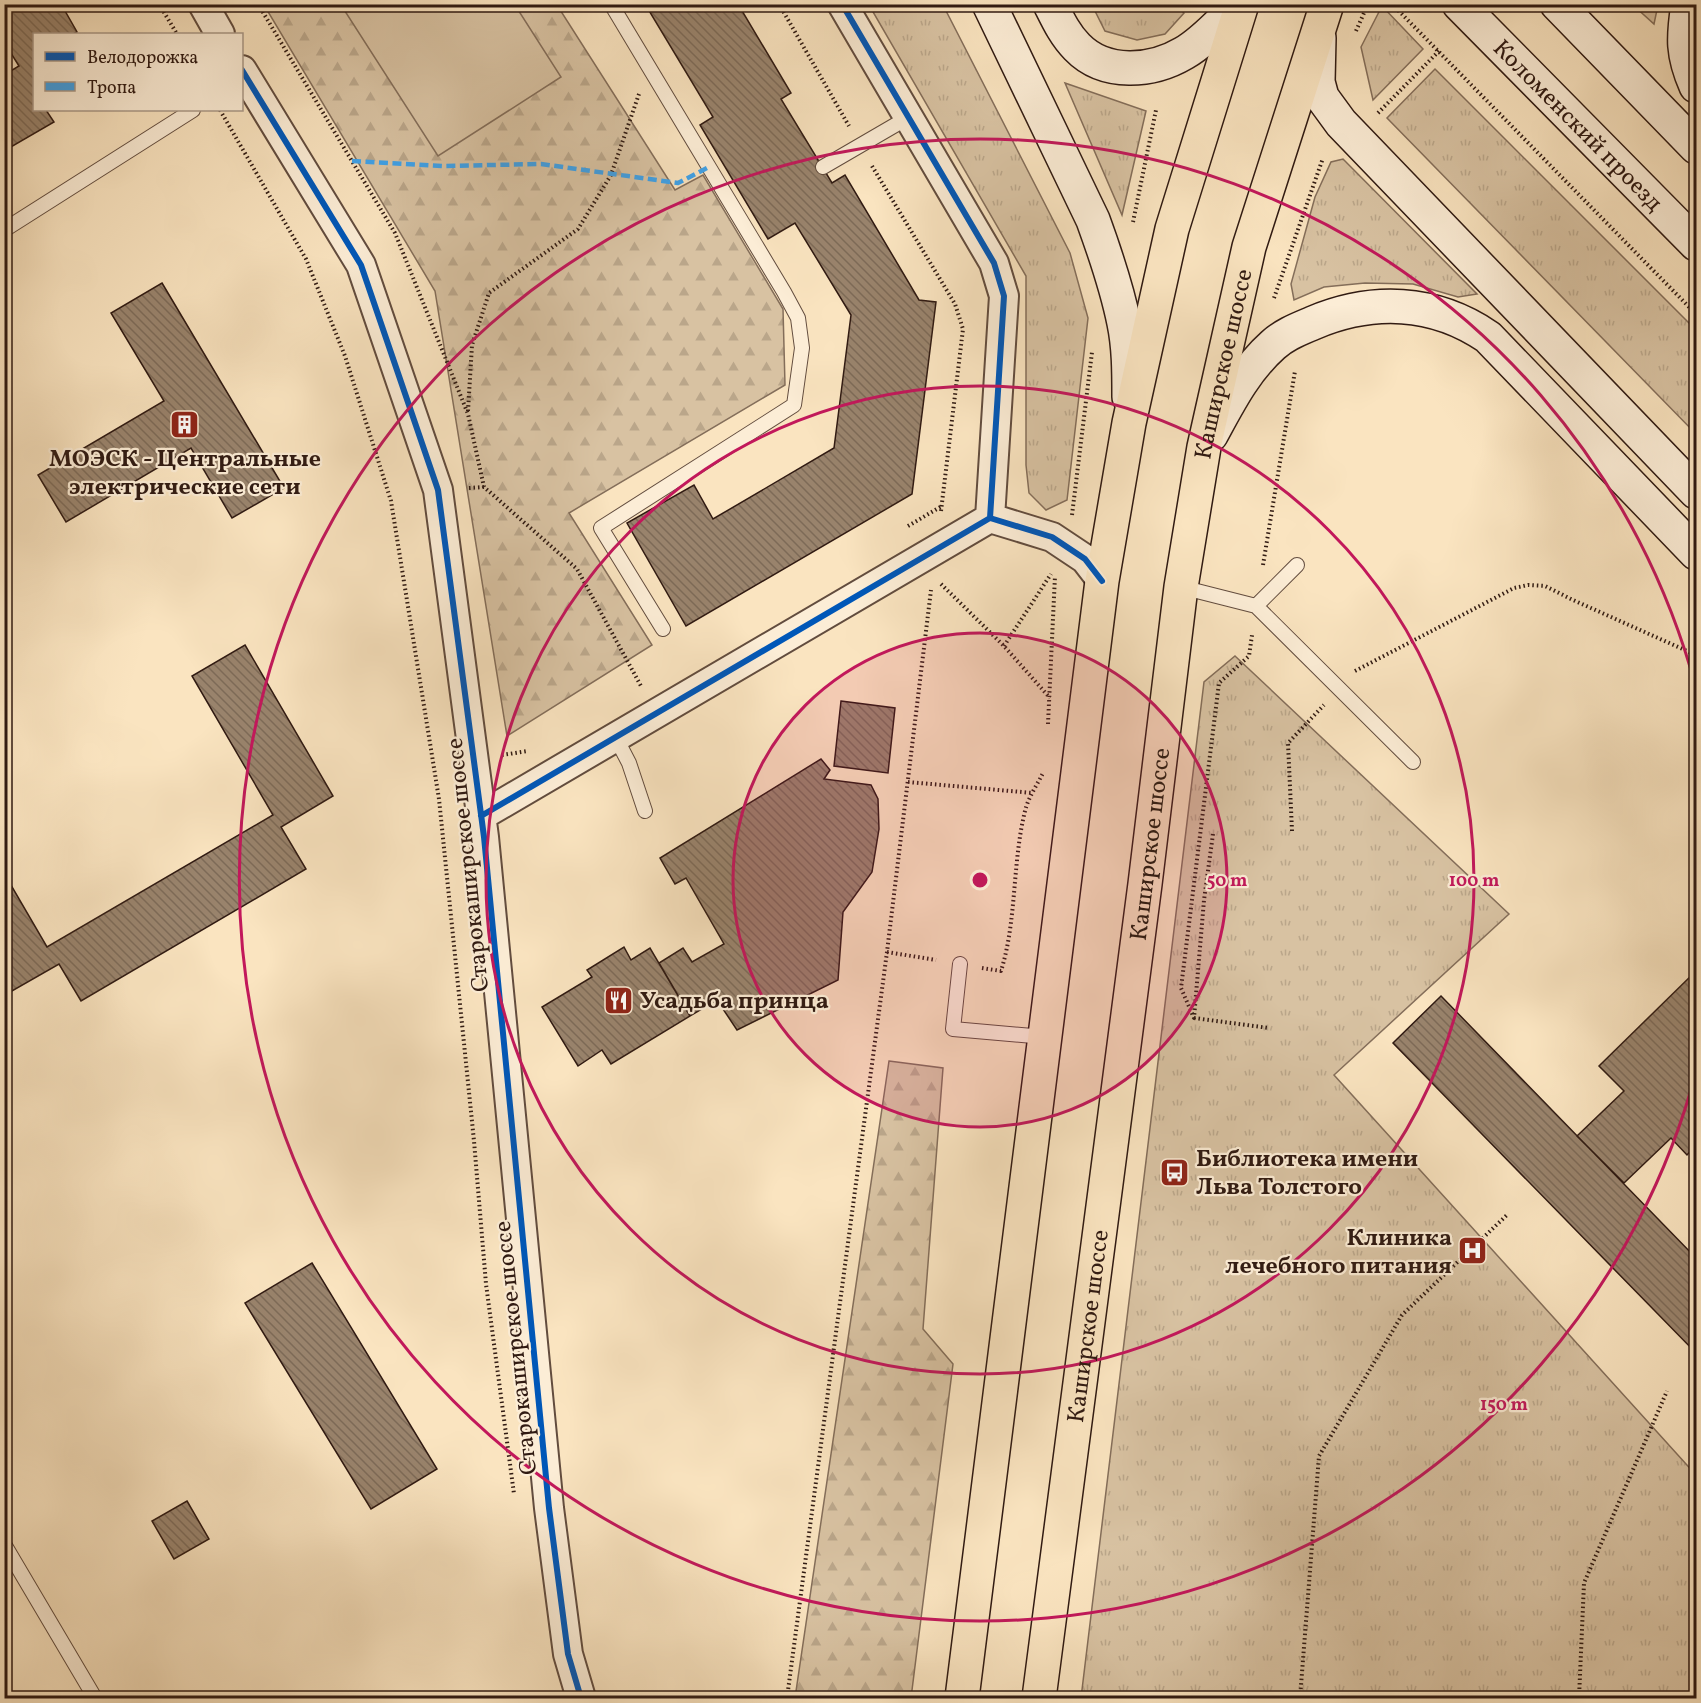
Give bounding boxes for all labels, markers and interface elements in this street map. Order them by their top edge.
legend [33,33,243,111]
street label: Коломенский проезд [1484,33,1670,220]
text: Велодорожка [87,46,198,71]
text: Тропа [87,76,136,101]
street label: Каширское шоссе [1187,266,1263,462]
building icon: МОЭСК - Центральные электрические сети [169,409,201,441]
place label: МОЭСК - Центральные электрические сети [49,443,321,505]
street label: Старокаширское шоссе [439,736,499,994]
street label: Каширское шоссе [1123,746,1180,943]
text: 50 m [1207,869,1247,894]
text: 100 m [1449,869,1499,894]
centre of rings [970,870,990,890]
restaurant icon: Усадьба принца [603,984,635,1016]
place label: Усадьба принца [640,985,829,1019]
place label: Библиотека имени Льва Толстого [1196,1143,1418,1205]
bus stop icon: Библиотека имени Льва Толстого [1159,1156,1191,1188]
street label: Старокаширское шоссе [487,1219,547,1477]
place label: Клиника лечебного питания [1225,1222,1452,1284]
street label: Каширское шоссе [1060,1228,1119,1425]
hospital icon: Клиника лечебного питания [1457,1235,1489,1267]
text: 150 m [1480,1393,1528,1418]

